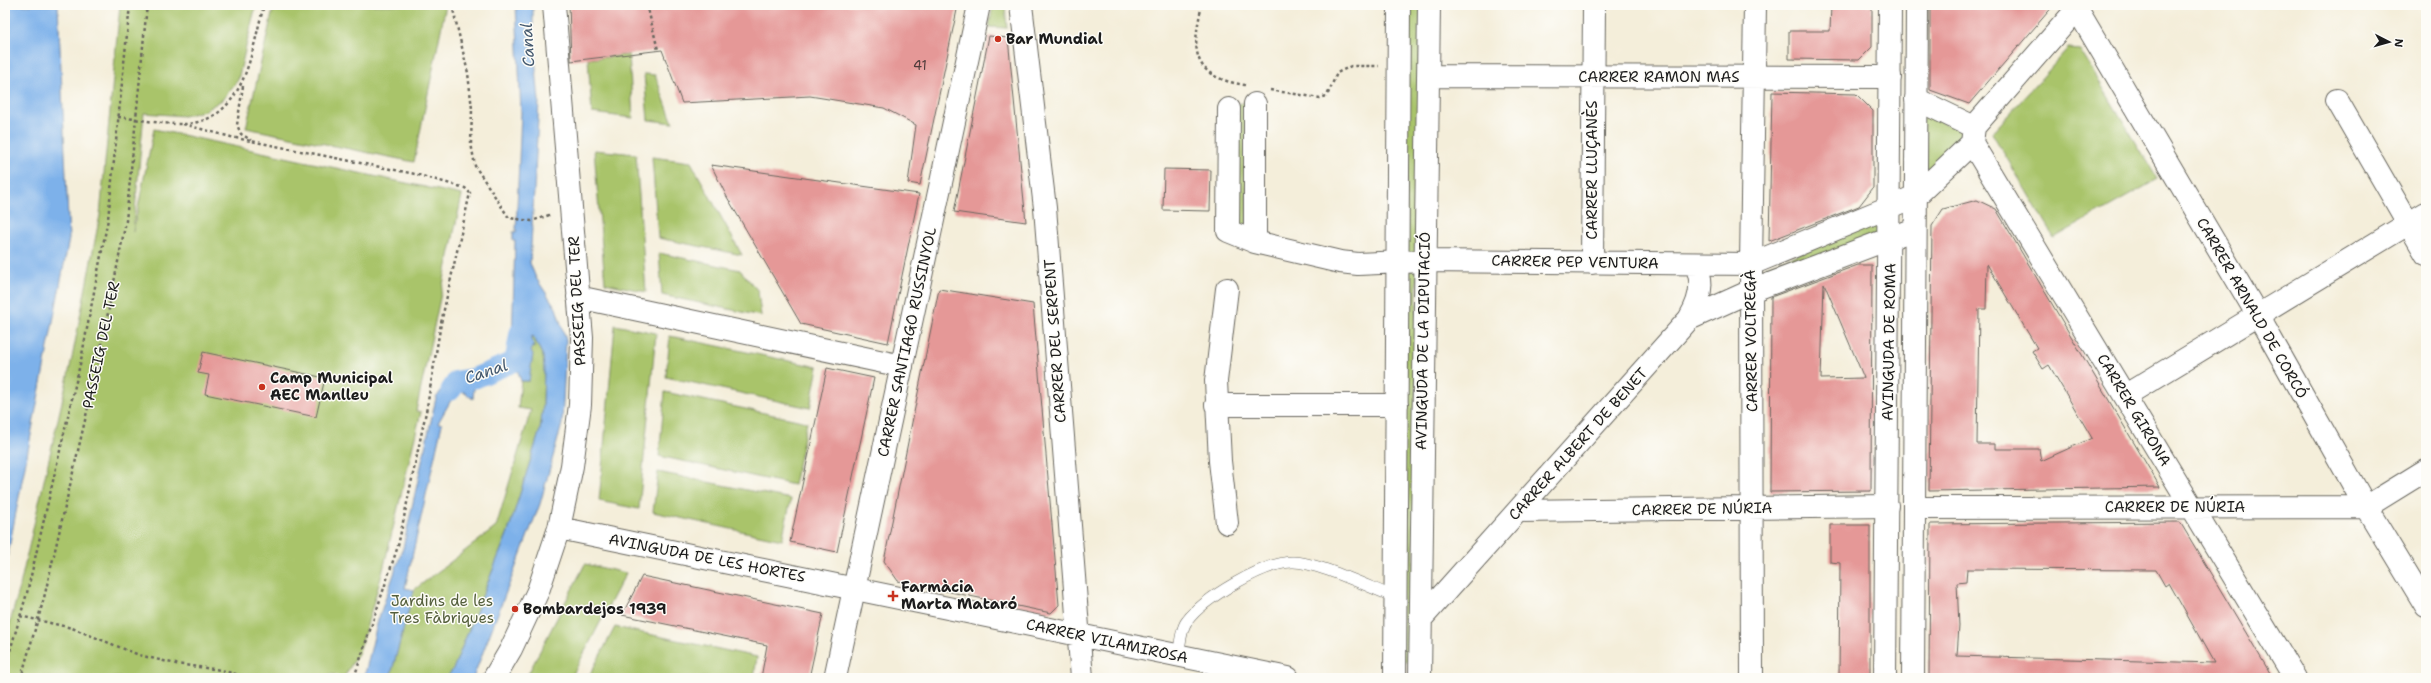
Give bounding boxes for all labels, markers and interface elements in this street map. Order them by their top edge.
water label: Canal [516,22,539,68]
north arrow [2369,22,2409,62]
place label: Bar Mundial [1006,29,1103,49]
marker: Bar Mundial [993,34,1003,44]
text: N [2391,38,2406,48]
house number: 41 [913,57,927,74]
street label: CARRER RAMON MAS [1578,67,1740,87]
street label: CARRER LLUÇANÈS [1581,100,1602,240]
street label: CARRER ARNALD DE CORCÓ [2192,213,2313,402]
street label: CARRER SANTIAGO RUSSINYOL [873,225,941,459]
street label: AVINGUDA DE LA DIPUTACIÓ [1410,232,1435,450]
street label: PASSEIG DEL TER [564,236,590,366]
street label: CARRER PEP VENTURA [1491,251,1659,273]
street label: CARRER DEL SERPENT [1039,259,1071,423]
street label: AVINGUDA DE ROMA [1878,263,1900,421]
street label: CARRER VOLTREGÀ [1739,270,1762,412]
street label: PASSEIG DEL TER [78,280,124,410]
street label: CARRER GIRONA [2093,350,2176,470]
water label: Canal [462,354,510,389]
street label: CARRER ALBERT DE BENET [1504,363,1652,525]
place label: Camp Municipal AEC Manlleu [270,368,393,405]
marker: Camp Municipal AEC Manlleu [257,382,267,392]
street label: CARRER DE NÚRIA [2105,496,2245,517]
street label: CARRER DE NÚRIA [1632,497,1773,520]
street label: AVINGUDA DE LES HORTES [607,529,807,587]
place label: Farmàcia Marta Mataró [901,577,1017,614]
park label: Jardins de les Tres Fàbriques [390,591,494,628]
marker: Farmàcia Marta Mataró [888,591,898,601]
place label: Bombardejos 1939 [523,599,667,619]
marker: Bombardejos 1939 [510,604,520,614]
street label: CARRER VILAMIROSA [1024,614,1190,668]

